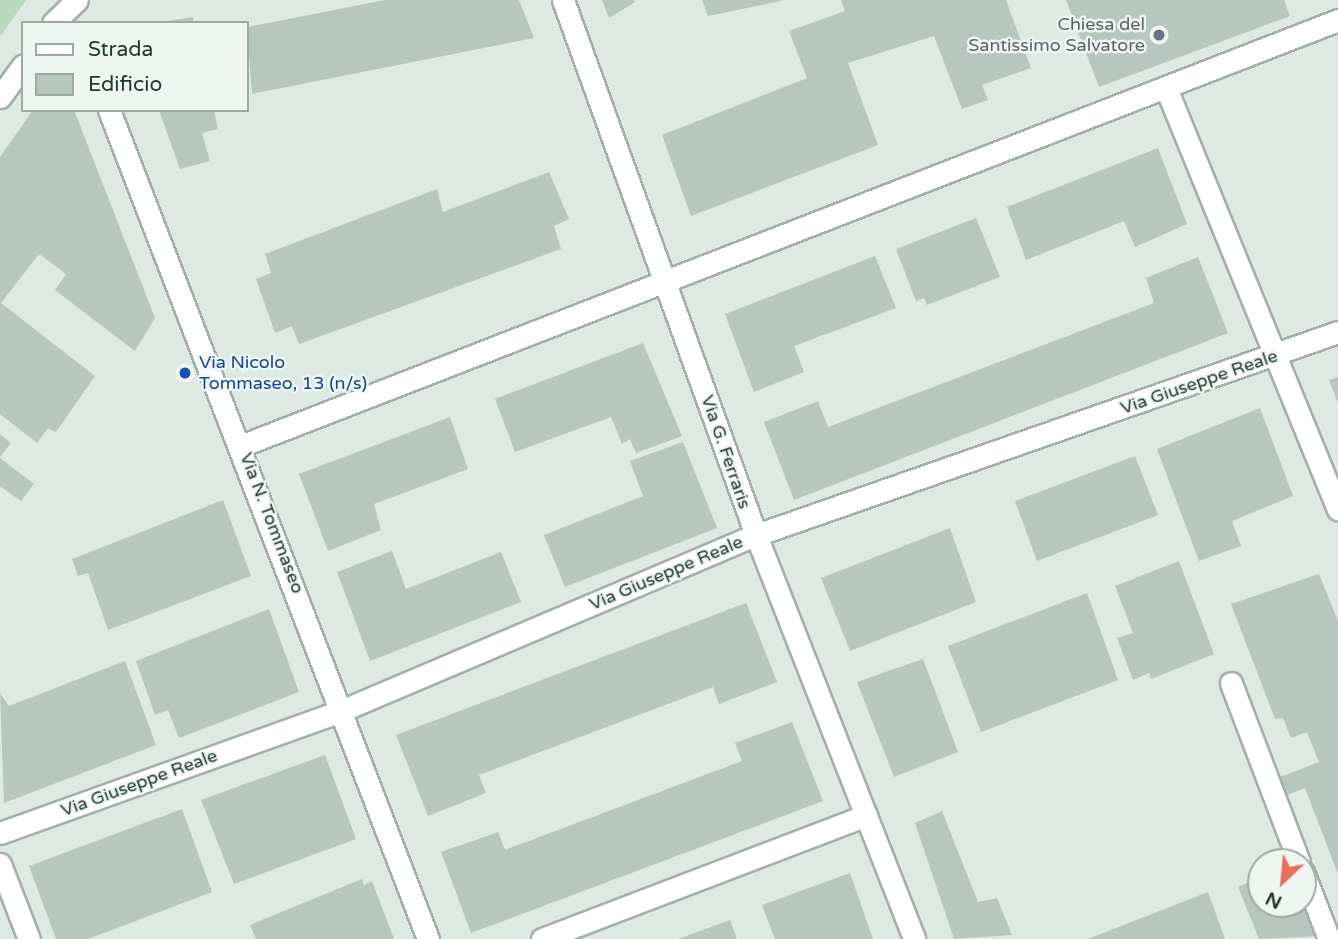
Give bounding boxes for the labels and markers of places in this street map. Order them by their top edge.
place label: Chiesa del Santissimo Salvatore [968,14,1145,56]
marker: Chiesa del Santissimo Salvatore [1151,27,1167,43]
place label: Via Nicolo Tommaseo, 13 (n/s) [199,352,367,394]
marker: Via Nicolo Tommaseo, 13 (n/s) [177,365,193,381]

